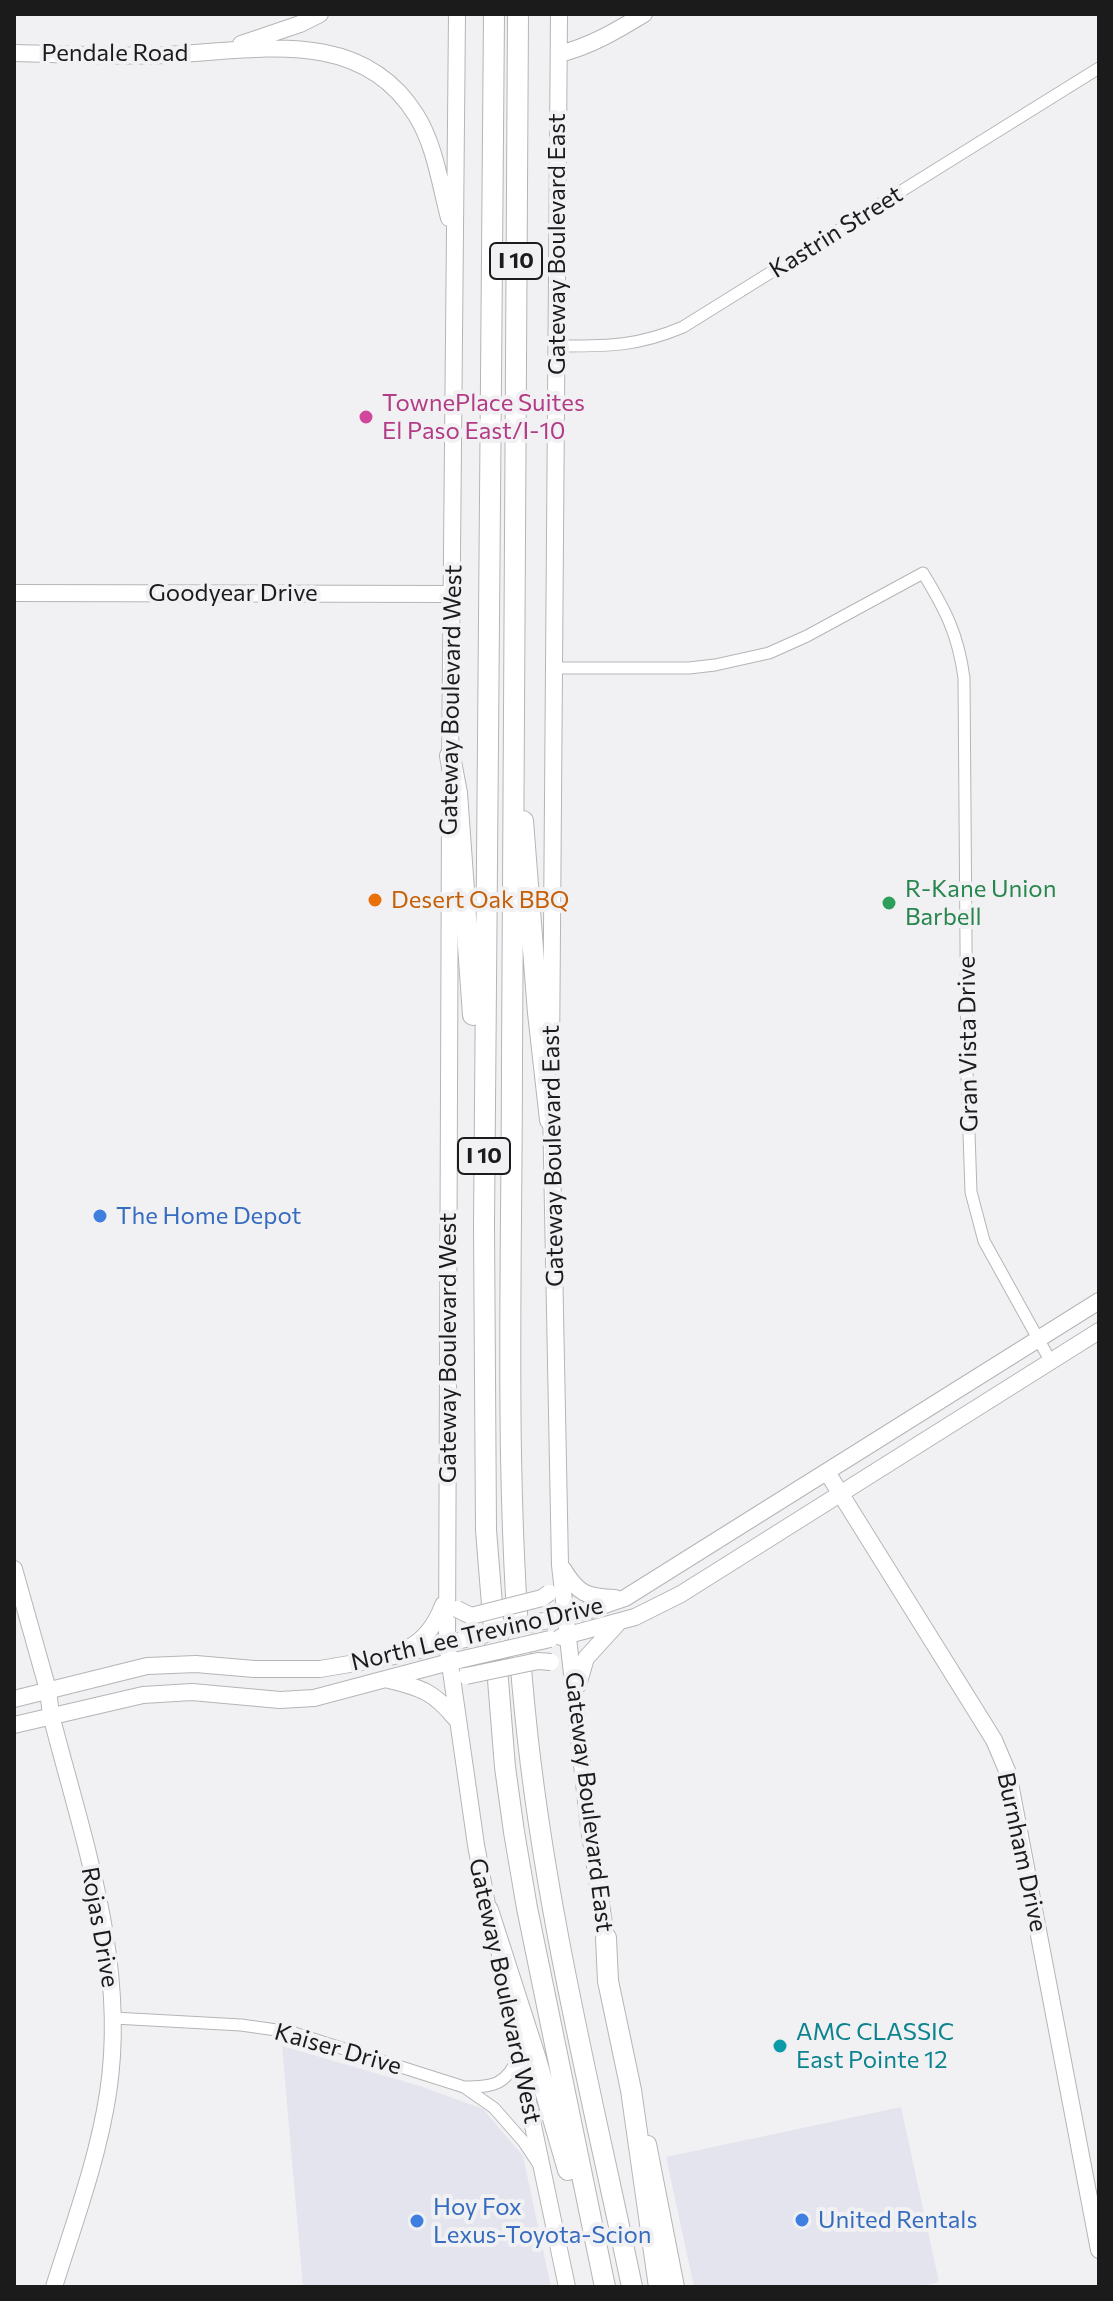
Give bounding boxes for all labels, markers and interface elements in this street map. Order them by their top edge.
street label: Pendale Road [42,39,188,67]
street label: Gateway Boulevard East [543,113,571,375]
street label: Kastrin Street [764,180,908,284]
road number: I 10 [490,243,542,279]
place label: TownePlace Suites El Paso East/I-10 [382,389,585,445]
marker: TownePlace Suites El Paso East/I-10 [357,408,375,426]
street label: Gateway Boulevard West [434,565,468,835]
street label: Goodyear Drive [148,579,318,607]
place label: R-Kane Union Barbell [905,875,1056,931]
place label: Desert Oak BBQ [391,886,569,914]
marker: Desert Oak BBQ [366,891,384,909]
marker: R-Kane Union Barbell [880,894,898,912]
street label: Gran Vista Drive [952,956,984,1132]
street label: Gateway Boulevard East [536,1025,570,1287]
road number: I 10 [458,1138,510,1174]
place label: The Home Depot [116,1202,301,1230]
marker: The Home Depot [91,1207,109,1225]
street label: Gateway Boulevard West [434,1213,462,1483]
street label: North Lee Trevino Drive [348,1591,606,1677]
street label: Gateway Boulevard East [559,1670,619,1934]
street label: Burnham Drive [991,1770,1053,1934]
street label: Gateway Boulevard West [463,1856,547,2126]
street label: Rojas Drive [75,1865,125,1989]
street label: Kaiser Drive [271,2017,405,2081]
place label: AMC CLASSIC East Pointe 12 [796,2018,954,2074]
marker: AMC CLASSIC East Pointe 12 [771,2037,789,2055]
place label: Hoy Fox Lexus-Toyota-Scion [433,2193,652,2249]
place label: United Rentals [818,2206,977,2234]
marker: United Rentals [793,2211,811,2229]
marker: Hoy Fox Lexus-Toyota-Scion [408,2212,426,2230]

